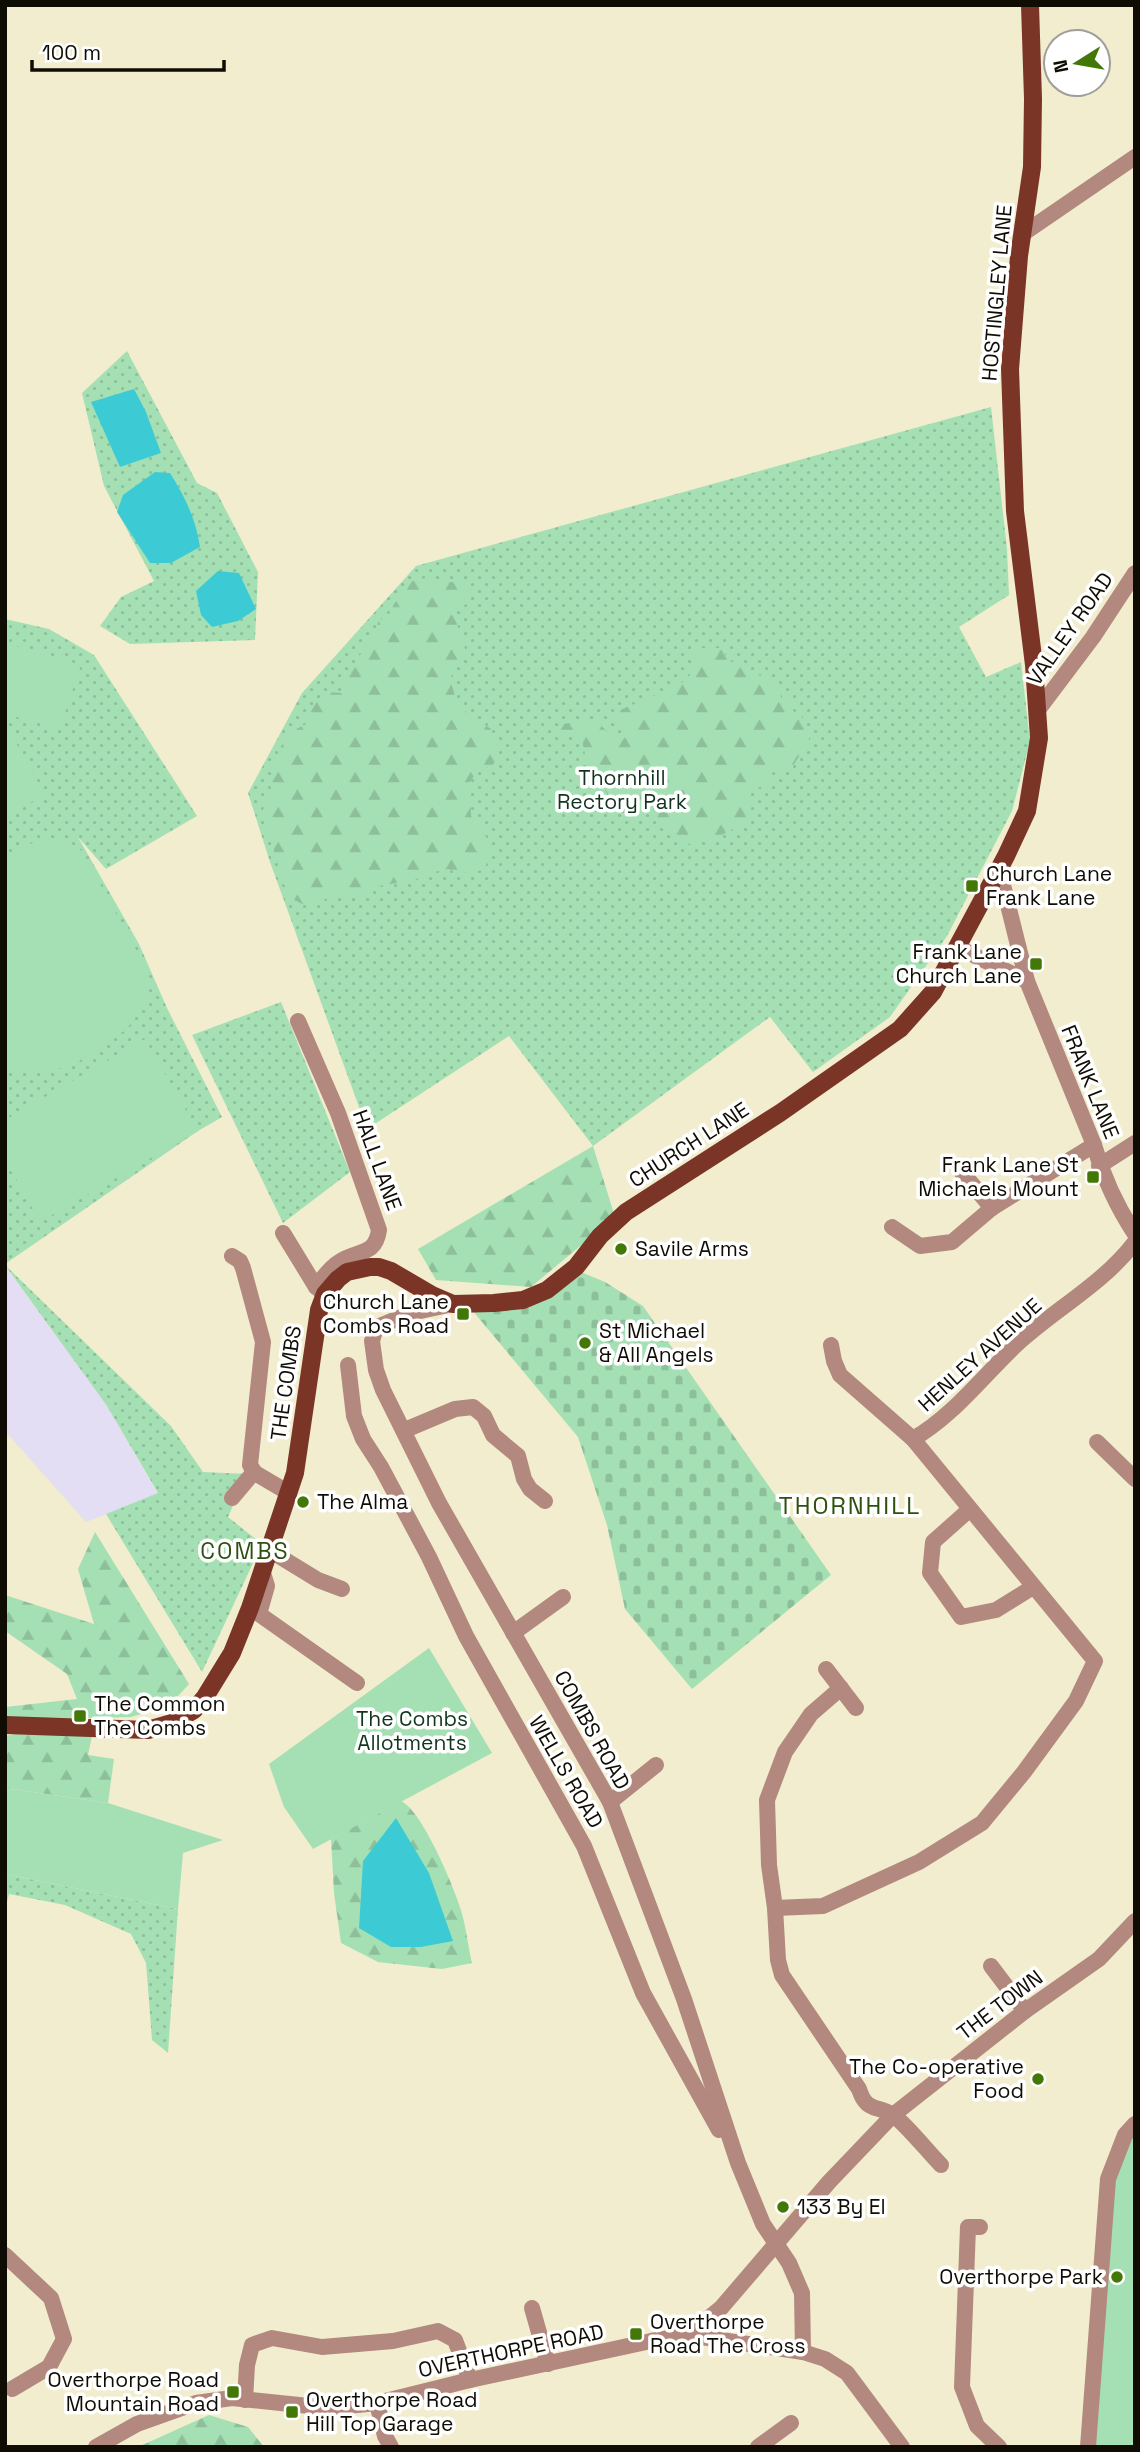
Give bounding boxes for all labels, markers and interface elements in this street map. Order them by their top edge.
scale bar [32,28,224,72]
north arrow [1042,28,1112,98]
text: 100 m [42,39,101,66]
text: N [1047,58,1074,75]
street label: HOSTINGLEY LANE [975,204,1018,382]
street label: VALLEY ROAD [1021,567,1119,691]
park label: Thornhill Rectory Park [557,764,687,815]
place label: Church Lane Frank Lane [986,860,1112,911]
marker: Church Lane Frank Lane [964,878,980,894]
place label: Frank Lane Church Lane [896,938,1022,989]
marker: Frank Lane Church Lane [1028,956,1044,972]
street label: FRANK LANE [1055,1021,1126,1143]
street label: CHURCH LANE [624,1096,754,1193]
street label: HALL LANE [347,1106,408,1214]
place label: Frank Lane St Michaels Mount [918,1151,1079,1202]
marker: Frank Lane St Michaels Mount [1085,1169,1101,1185]
place label: Savile Arms [635,1235,749,1262]
marker: Savile Arms [613,1241,629,1257]
place label: Church Lane Combs Road [323,1288,449,1339]
street label: HENLEY AVENUE [912,1292,1047,1417]
marker: Church Lane Combs Road [455,1306,471,1322]
place label: St Michael & All Angels [599,1317,714,1368]
street label: THE COMBS [264,1324,307,1442]
marker: St Michael & All Angels [577,1335,593,1351]
place label: The Alma [317,1488,408,1515]
district label: THORNHILL [779,1490,921,1521]
marker: The Alma [295,1494,311,1510]
district label: COMBS [200,1536,290,1566]
street label: COMBS ROAD [549,1665,636,1794]
place label: The Common The Combs [94,1690,225,1741]
park label: The Combs Allotments [356,1705,468,1756]
marker: The Common The Combs [72,1708,88,1724]
street label: WELLS ROAD [523,1711,610,1833]
street label: THE TOWN [951,1964,1048,2046]
place label: The Co-operative Food [849,2053,1024,2104]
marker: The Co-operative Food [1030,2071,1046,2087]
place label: 133 By El [797,2193,886,2220]
marker: 133 By El [775,2199,791,2215]
place label: Overthorpe Park [939,2263,1103,2290]
marker: Overthorpe Park [1109,2269,1125,2285]
place label: Overthorpe Road The Cross [650,2308,806,2359]
street label: OVERTHORPE ROAD [416,2318,606,2383]
marker: Overthorpe Road The Cross [628,2326,644,2342]
place label: Overthorpe Road Mountain Road [47,2366,219,2417]
marker: Overthorpe Road Mountain Road [225,2384,241,2400]
place label: Overthorpe Road Hill Top Garage [306,2386,478,2437]
marker: Overthorpe Road Hill Top Garage [284,2404,300,2420]

